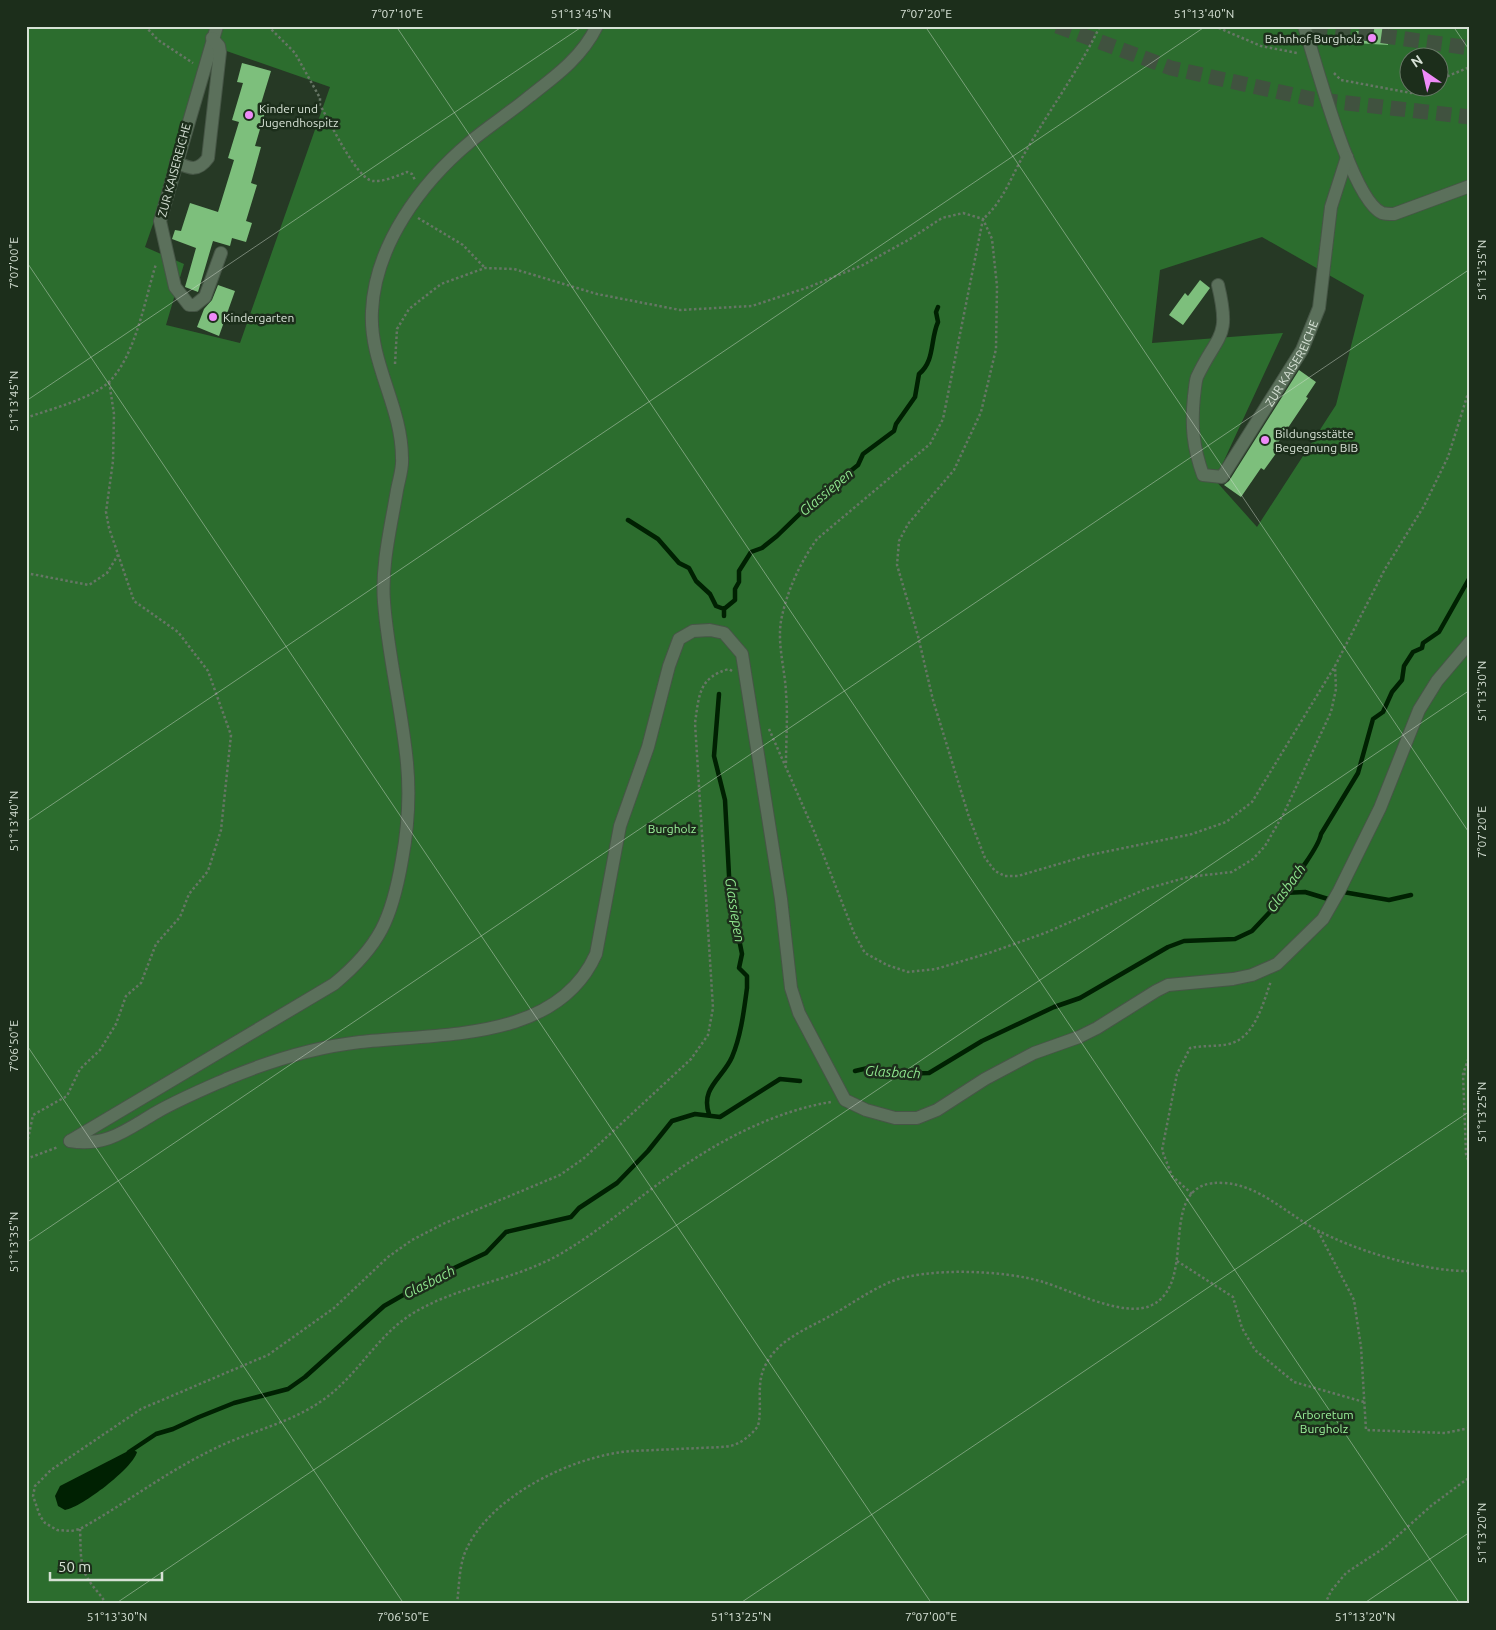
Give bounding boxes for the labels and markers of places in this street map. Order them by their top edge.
place label: Bahnhof Burgholz [1265,32,1362,45]
marker: Bahnhof Burgholz [1366,32,1378,44]
place label: Kinder und Jugendhospitz [259,102,339,129]
marker: Kinder und Jugendhospitz [243,109,255,121]
marker: Kindergarten [207,311,219,323]
place label: Kindergarten [223,311,294,324]
place label: Bildungsstätte Begegnung BIB [1275,427,1358,454]
marker: Bildungsstätte Begegnung BIB [1259,434,1271,446]

